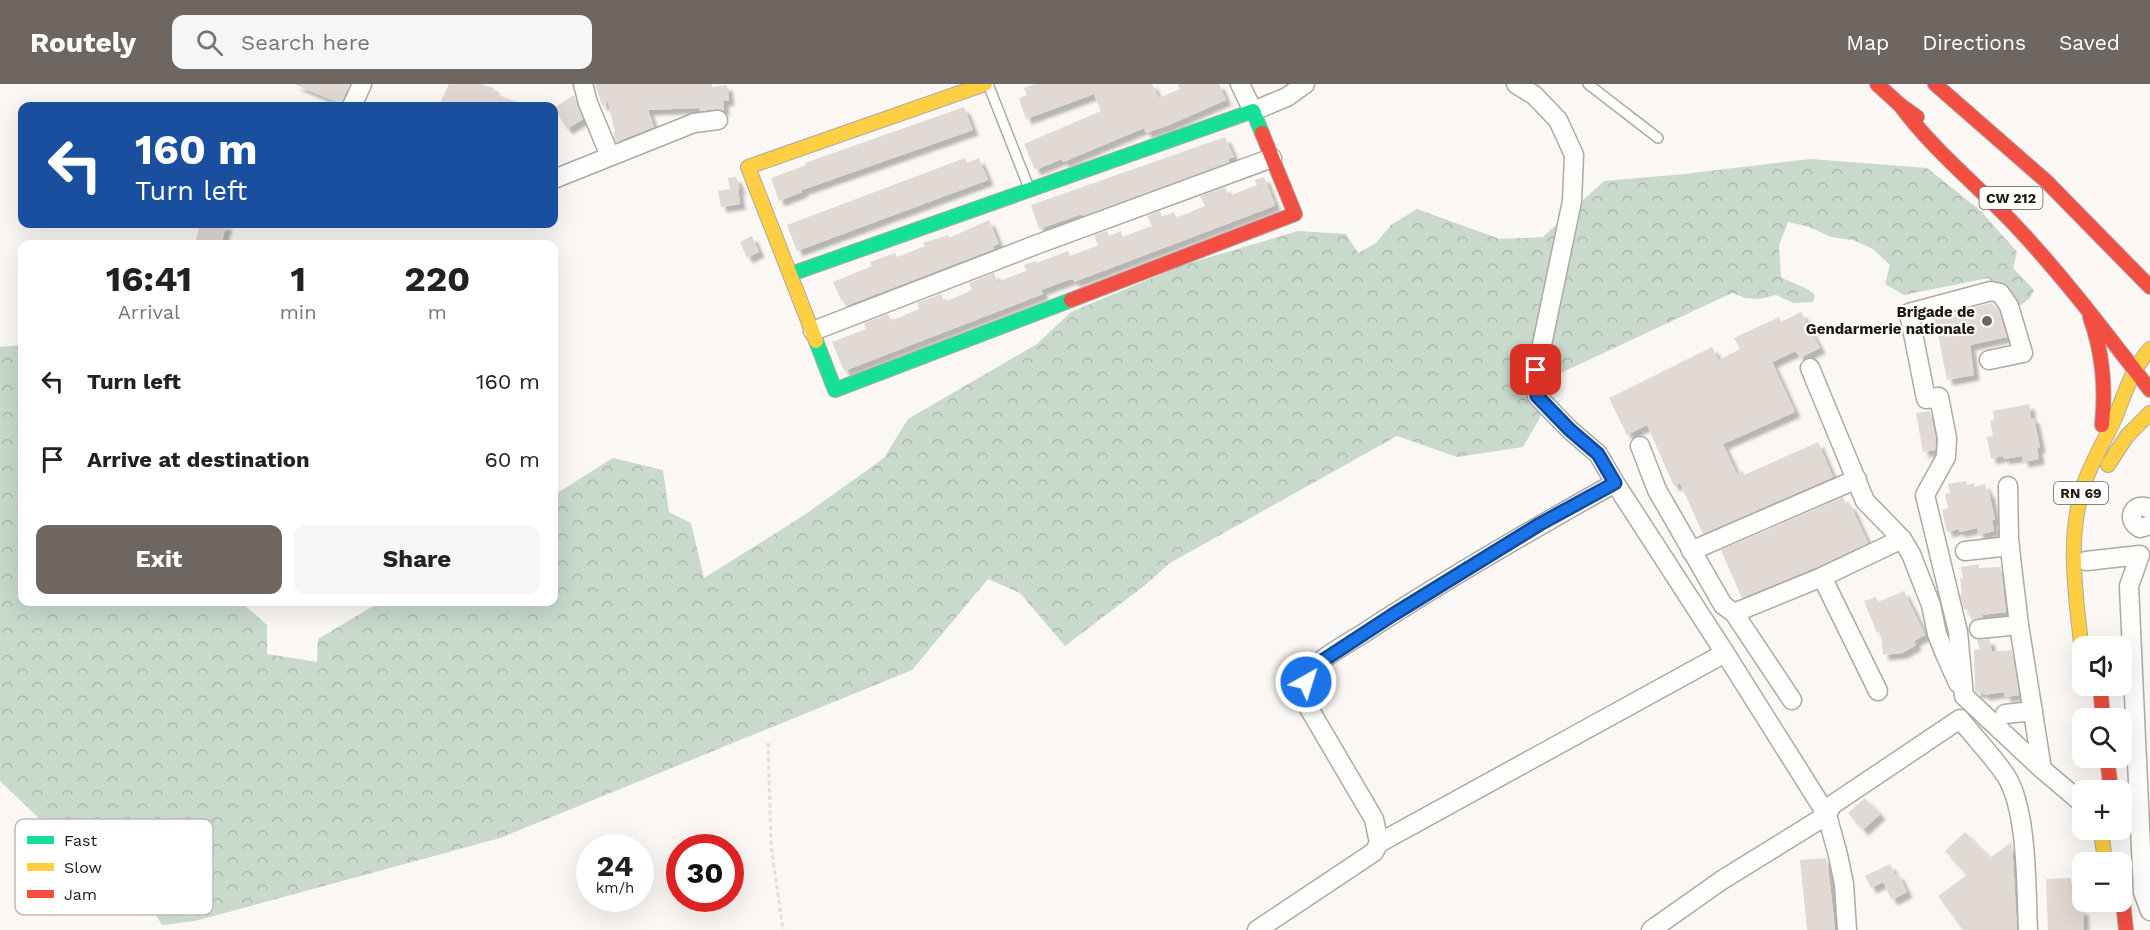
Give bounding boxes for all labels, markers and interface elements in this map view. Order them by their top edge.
search box [172,15,592,69]
text: Routely [30,26,136,59]
icon: search [193,26,226,59]
text: Search here [241,30,370,55]
text: Map [1846,30,1889,55]
text: Directions [1922,30,2026,55]
text: Saved [2059,30,2120,55]
text: 160 m [135,125,258,174]
icon: left [36,126,114,204]
text: Turn left [135,175,247,207]
road number: CW 212 [1980,187,2042,209]
text: 16:41 [106,258,192,300]
text: 1 [290,258,306,300]
text: 220 [404,258,470,300]
text: Arrival [118,300,180,324]
text: min [280,300,317,324]
text: m [428,300,447,324]
place label: Brigade de Gendarmerie nationale [1806,303,1975,338]
marker: Brigade de Gendarmerie nationale [1980,314,1994,328]
pin [1510,344,1561,395]
icon: arrive [1519,353,1552,386]
icon: left [36,365,69,398]
text: Turn left [87,369,181,394]
text: 160 m [476,369,540,394]
icon: arrive [36,443,69,476]
text: Arrive at destination [87,447,310,472]
text: 60 m [484,447,540,472]
road number: RN 69 [2054,482,2108,504]
button: Exit [36,525,282,594]
button: Share [294,525,540,594]
map controls [2072,636,2132,912]
button: sound [2072,636,2132,696]
position arrow [1274,650,1338,714]
button: search [2072,708,2132,768]
button: + [2072,780,2132,840]
legend [15,819,213,915]
text: Fast [64,831,97,850]
speed limit sign: 30 [666,834,744,912]
text: 24 [597,848,633,883]
button: − [2072,852,2132,912]
text: Slow [64,858,102,877]
text: km/h [596,879,634,897]
text: Jam [64,885,97,904]

